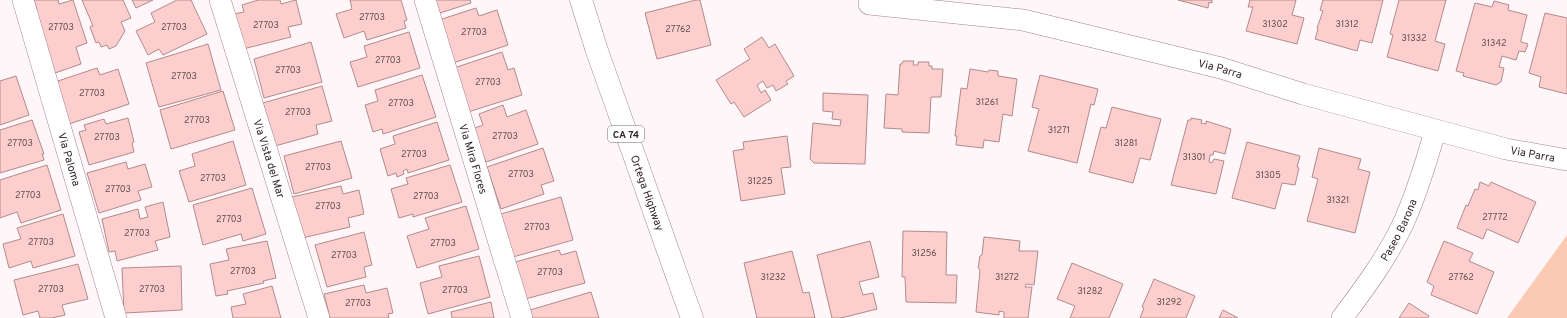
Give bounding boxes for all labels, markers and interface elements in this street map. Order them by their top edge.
house number: 27703 [359,12,385,23]
house number: 31302 [1262,19,1288,30]
house number: 31312 [1335,19,1359,30]
house number: 27703 [253,20,279,31]
house number: 27703 [48,22,74,33]
house number: 27703 [161,22,187,33]
house number: 27762 [665,24,691,35]
house number: 27703 [461,27,487,38]
house number: 31332 [1402,33,1426,44]
house number: 31342 [1481,38,1507,49]
house number: 27703 [375,55,401,66]
street label: Via Parra [1197,57,1244,82]
house number: 27703 [275,65,301,76]
house number: 27703 [171,71,197,82]
house number: 27703 [475,77,501,88]
house number: 27703 [79,88,105,99]
house number: 31261 [976,97,999,108]
house number: 27703 [388,98,414,109]
house number: 27703 [285,107,311,118]
house number: 27703 [184,115,210,126]
street label: Via Vista del Mar [250,118,287,201]
street label: Via Mira Flores [455,122,490,196]
house number: 31271 [1048,125,1070,136]
road number: CA 74 [608,126,644,142]
street label: Via Paloma [54,131,83,188]
house number: 27703 [492,131,518,142]
house number: 27703 [94,132,120,143]
house number: 27703 [7,138,33,149]
house number: 31281 [1114,138,1138,149]
street label: Via Parra [1509,144,1556,166]
house number: 27703 [401,149,427,160]
house number: 31301 [1182,152,1206,163]
street label: Ortega Highway [627,153,667,233]
house number: 27703 [305,162,331,173]
house number: 27703 [508,169,534,180]
house number: 31305 [1255,170,1281,181]
house number: 27703 [200,173,226,184]
house number: 31225 [747,176,773,187]
house number: 27703 [105,184,131,195]
house number: 27703 [15,190,41,201]
house number: 27703 [413,191,439,202]
house number: 31321 [1327,195,1349,206]
street label: Paseo Barona [1378,197,1421,264]
house number: 27703 [315,201,341,212]
house number: 27772 [1482,212,1508,223]
house number: 27703 [216,214,242,225]
house number: 27703 [524,222,550,233]
house number: 27703 [124,228,150,239]
house number: 27703 [28,237,54,248]
house number: 27703 [430,238,456,249]
house number: 31256 [911,248,937,259]
house number: 27703 [331,250,357,261]
house number: 27703 [230,266,256,277]
house number: 27703 [537,267,563,278]
house number: 31232 [760,272,786,283]
house number: 31272 [995,272,1019,283]
house number: 27762 [1448,272,1474,283]
house number: 27703 [38,284,64,295]
house number: 27703 [139,284,165,295]
house number: 27703 [442,285,468,296]
house number: 31282 [1077,286,1103,297]
house number: 31292 [1156,297,1182,308]
house number: 27703 [345,298,371,309]

